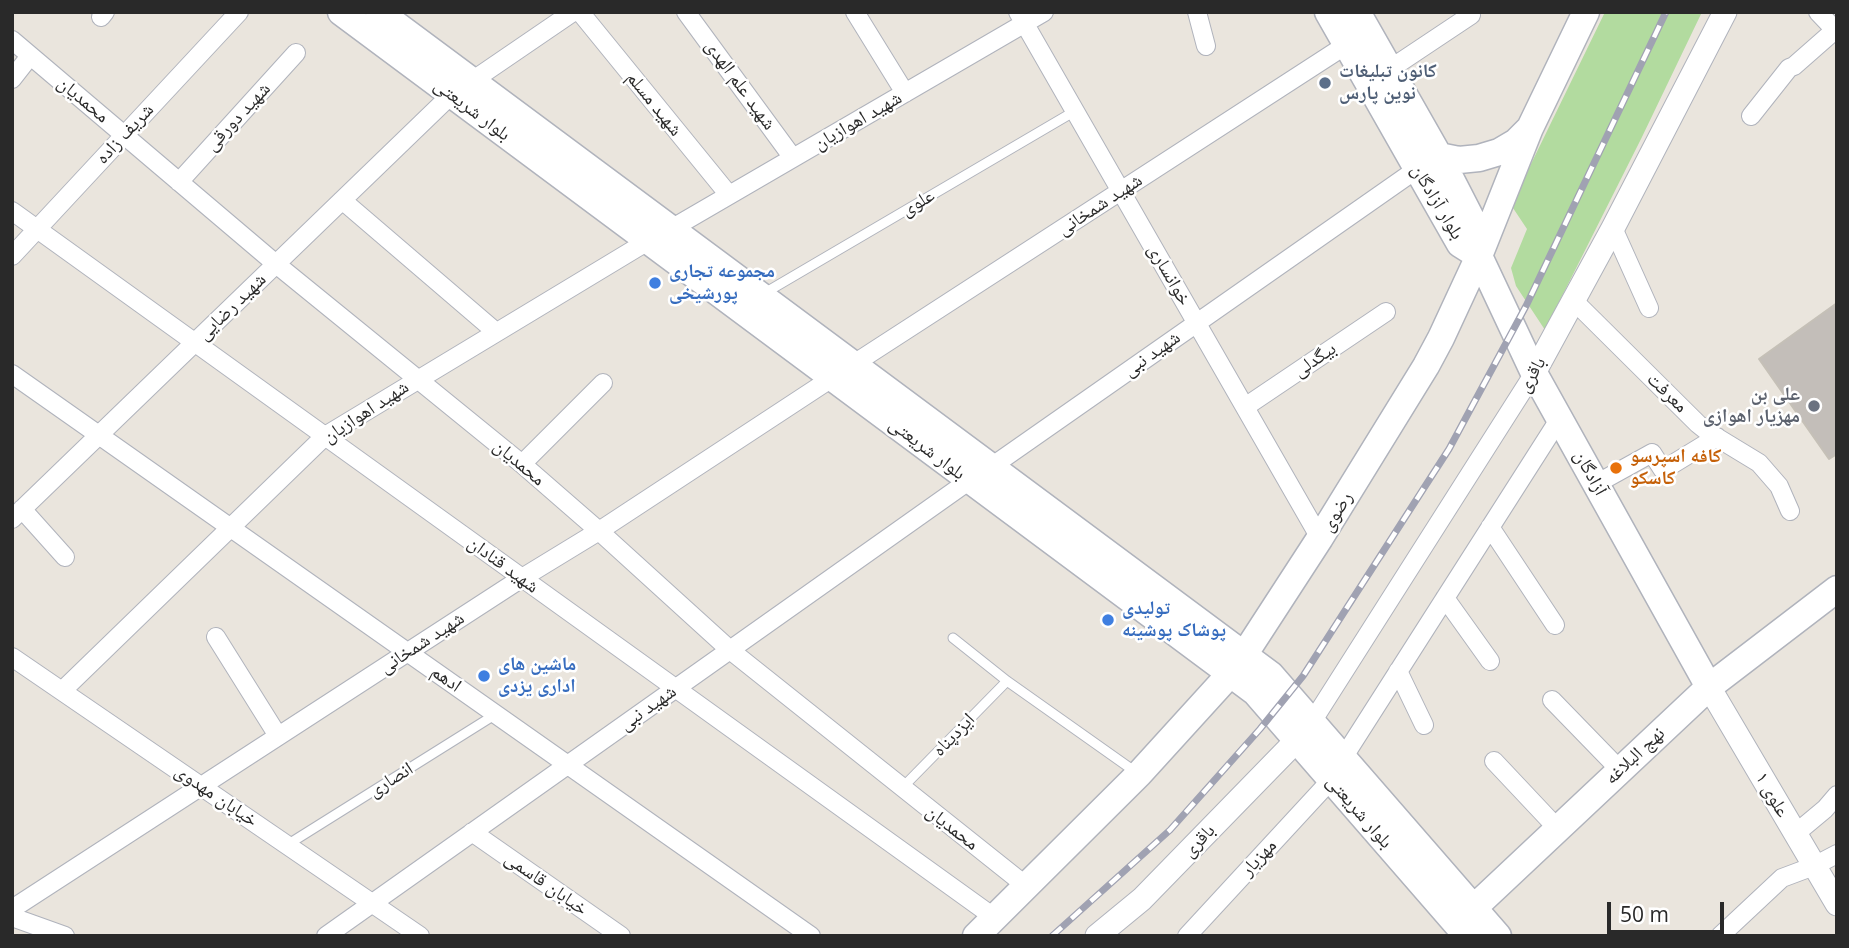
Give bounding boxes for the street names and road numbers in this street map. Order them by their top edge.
street label: شهید علم الهدی [700,35,780,135]
street label: شهید مسلم [621,67,687,141]
street label: محمدیان [52,72,114,128]
street label: بلوار شریعتی [429,74,515,146]
street label: شهید دورقی [200,78,276,156]
street label: شهید اهوازیان [810,87,906,155]
street label: شریف زاده [91,99,159,169]
street label: بلوار آزادگان [1406,160,1468,244]
street label: شهید شمخانی [1053,169,1147,241]
street label: علوی [897,184,939,222]
street label: خوانساری [1142,240,1196,310]
street label: شهید رضایی [193,269,271,345]
street label: شهید نبی [1119,326,1185,382]
street label: بیگدلی [1289,337,1341,383]
street label: باقری [1513,353,1551,397]
street label: معرفت [1642,368,1692,418]
street label: شهید اهوازیان [319,376,413,448]
street label: بلوار شریعتی [884,413,970,485]
street label: محمدیان [488,435,550,491]
street label: آزادگان [1568,446,1612,500]
street label: رضوی [1316,488,1358,536]
street label: شهید قنادان [463,532,543,598]
street label: شهید شمخانی [375,607,469,679]
street label: ادهم [426,660,466,698]
street label: شهید نبی [615,680,681,736]
street label: ایزدپناه [928,709,980,761]
street label: نهج البلاغه [1600,722,1670,790]
street label: انصاری [364,758,418,802]
street label: خیابان مهدوی [170,760,262,832]
street label: علوی ۱ [1750,768,1794,822]
street label: بلوار شریعتی [1321,771,1397,853]
street label: محمدیان [921,800,983,856]
street label: باقری [1178,820,1220,862]
street label: مهزیار [1236,835,1282,881]
street label: خیابان قاسمی [500,847,592,921]

